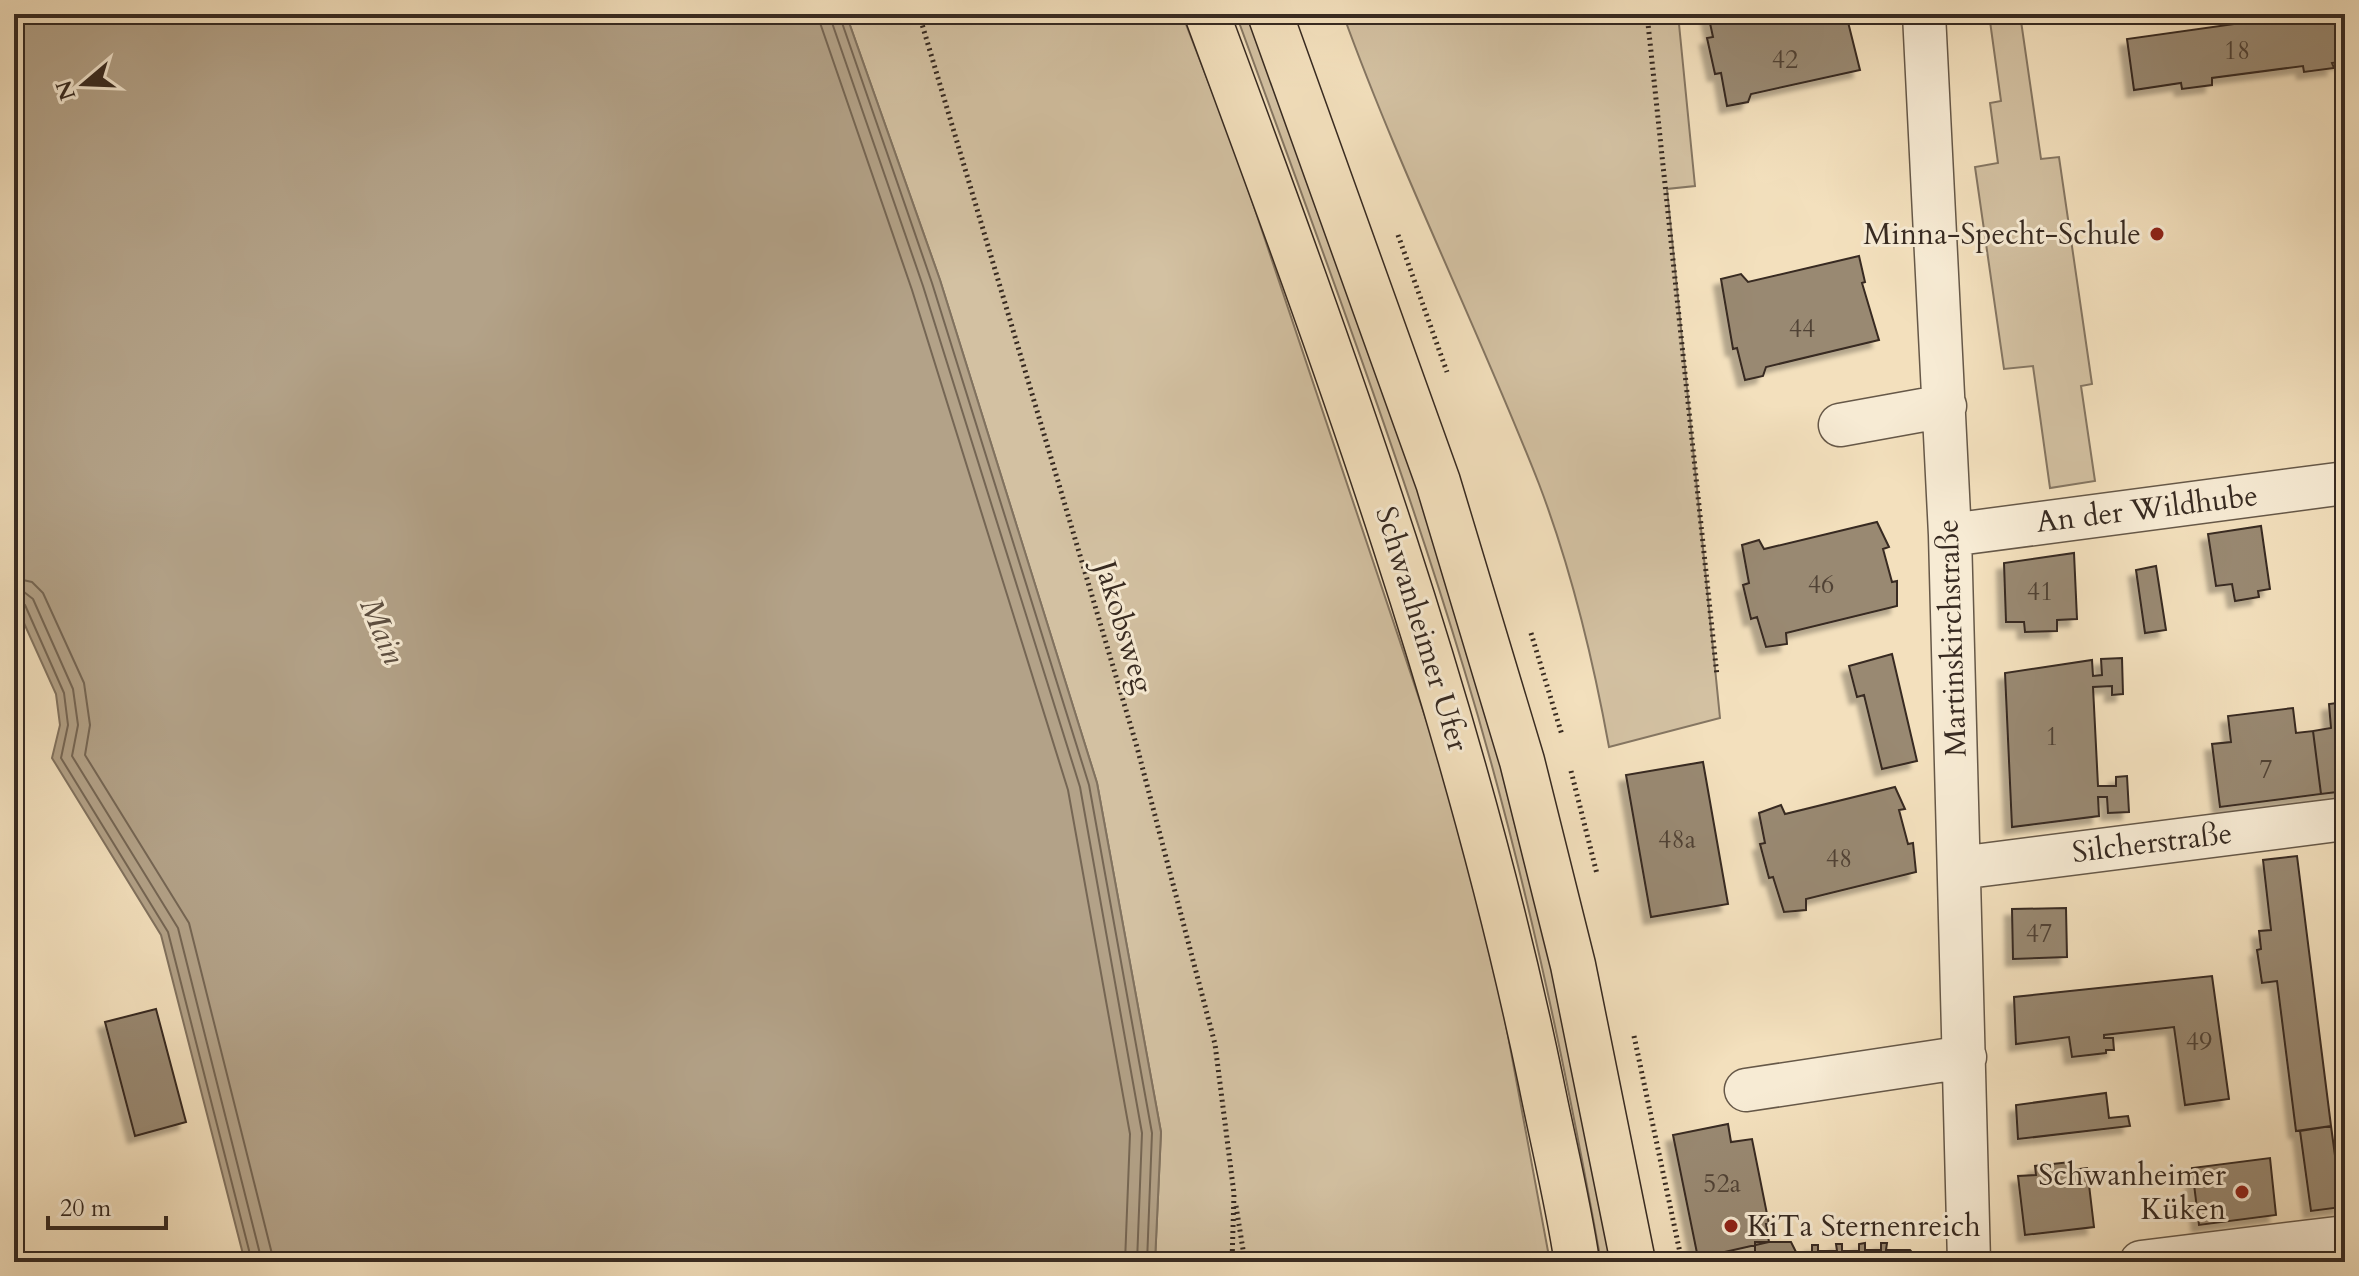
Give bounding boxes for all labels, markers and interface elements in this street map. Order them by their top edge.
house number: 18 [2224,33,2250,68]
house number: 42 [1772,42,1798,77]
north arrow [44,44,124,124]
text: N [49,76,83,104]
place label: Minna-Specht-Schule [1863,214,2141,255]
marker: Minna-Specht-Schule [2148,225,2166,243]
house number: 44 [1789,311,1815,346]
street label: An der Wildhube [2034,475,2260,543]
street label: Schwanheimer Ufer [1365,502,1479,756]
street label: Martinskirchstraße [1927,519,1977,757]
street label: Jakobsweg [1083,552,1164,698]
house number: 46 [1808,567,1834,602]
house number: 41 [2027,574,2053,609]
water label: Main [348,591,416,671]
house number: 1 [2045,719,2059,754]
house number: 7 [2259,752,2273,787]
street label: Silcherstraße [2070,813,2234,873]
house number: 48a [1658,822,1696,857]
house number: 48 [1826,841,1852,876]
house number: 47 [2026,916,2052,951]
house number: 49 [2186,1024,2212,1059]
place label: Schwanheimer Küken [2038,1155,2226,1230]
house number: 52a [1703,1166,1741,1201]
scale bar [48,1180,166,1230]
marker: Schwanheimer Küken [2233,1183,2251,1201]
text: 20 m [60,1192,112,1225]
place label: KiTa Sternenreich [1747,1206,1981,1247]
marker: KiTa Sternenreich [1722,1217,1740,1235]

